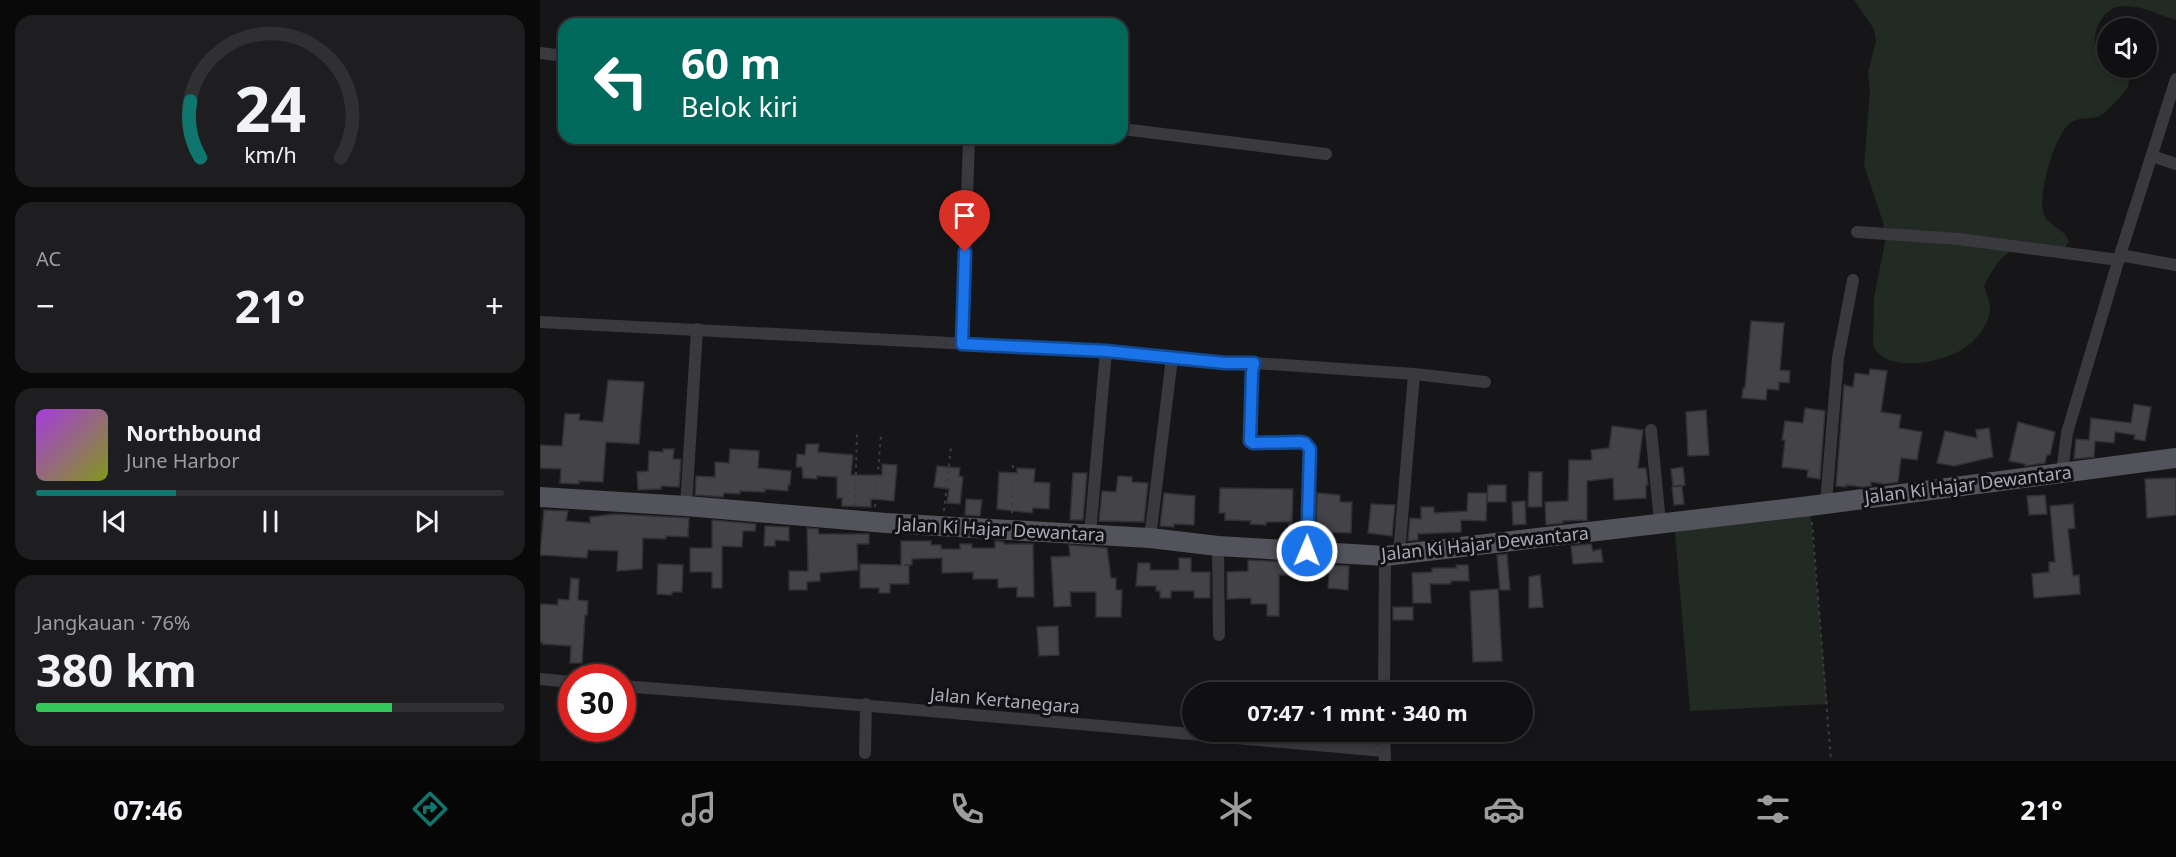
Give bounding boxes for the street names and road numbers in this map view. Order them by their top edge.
street label: Jalan Ki Hajar Dewantara [1861,459,2073,509]
street label: Jalan Ki Hajar Dewantara [894,511,1106,546]
street label: Jalan Ki Hajar Dewantara [1378,520,1590,566]
street label: Jalan Kertanegara [927,681,1081,719]

